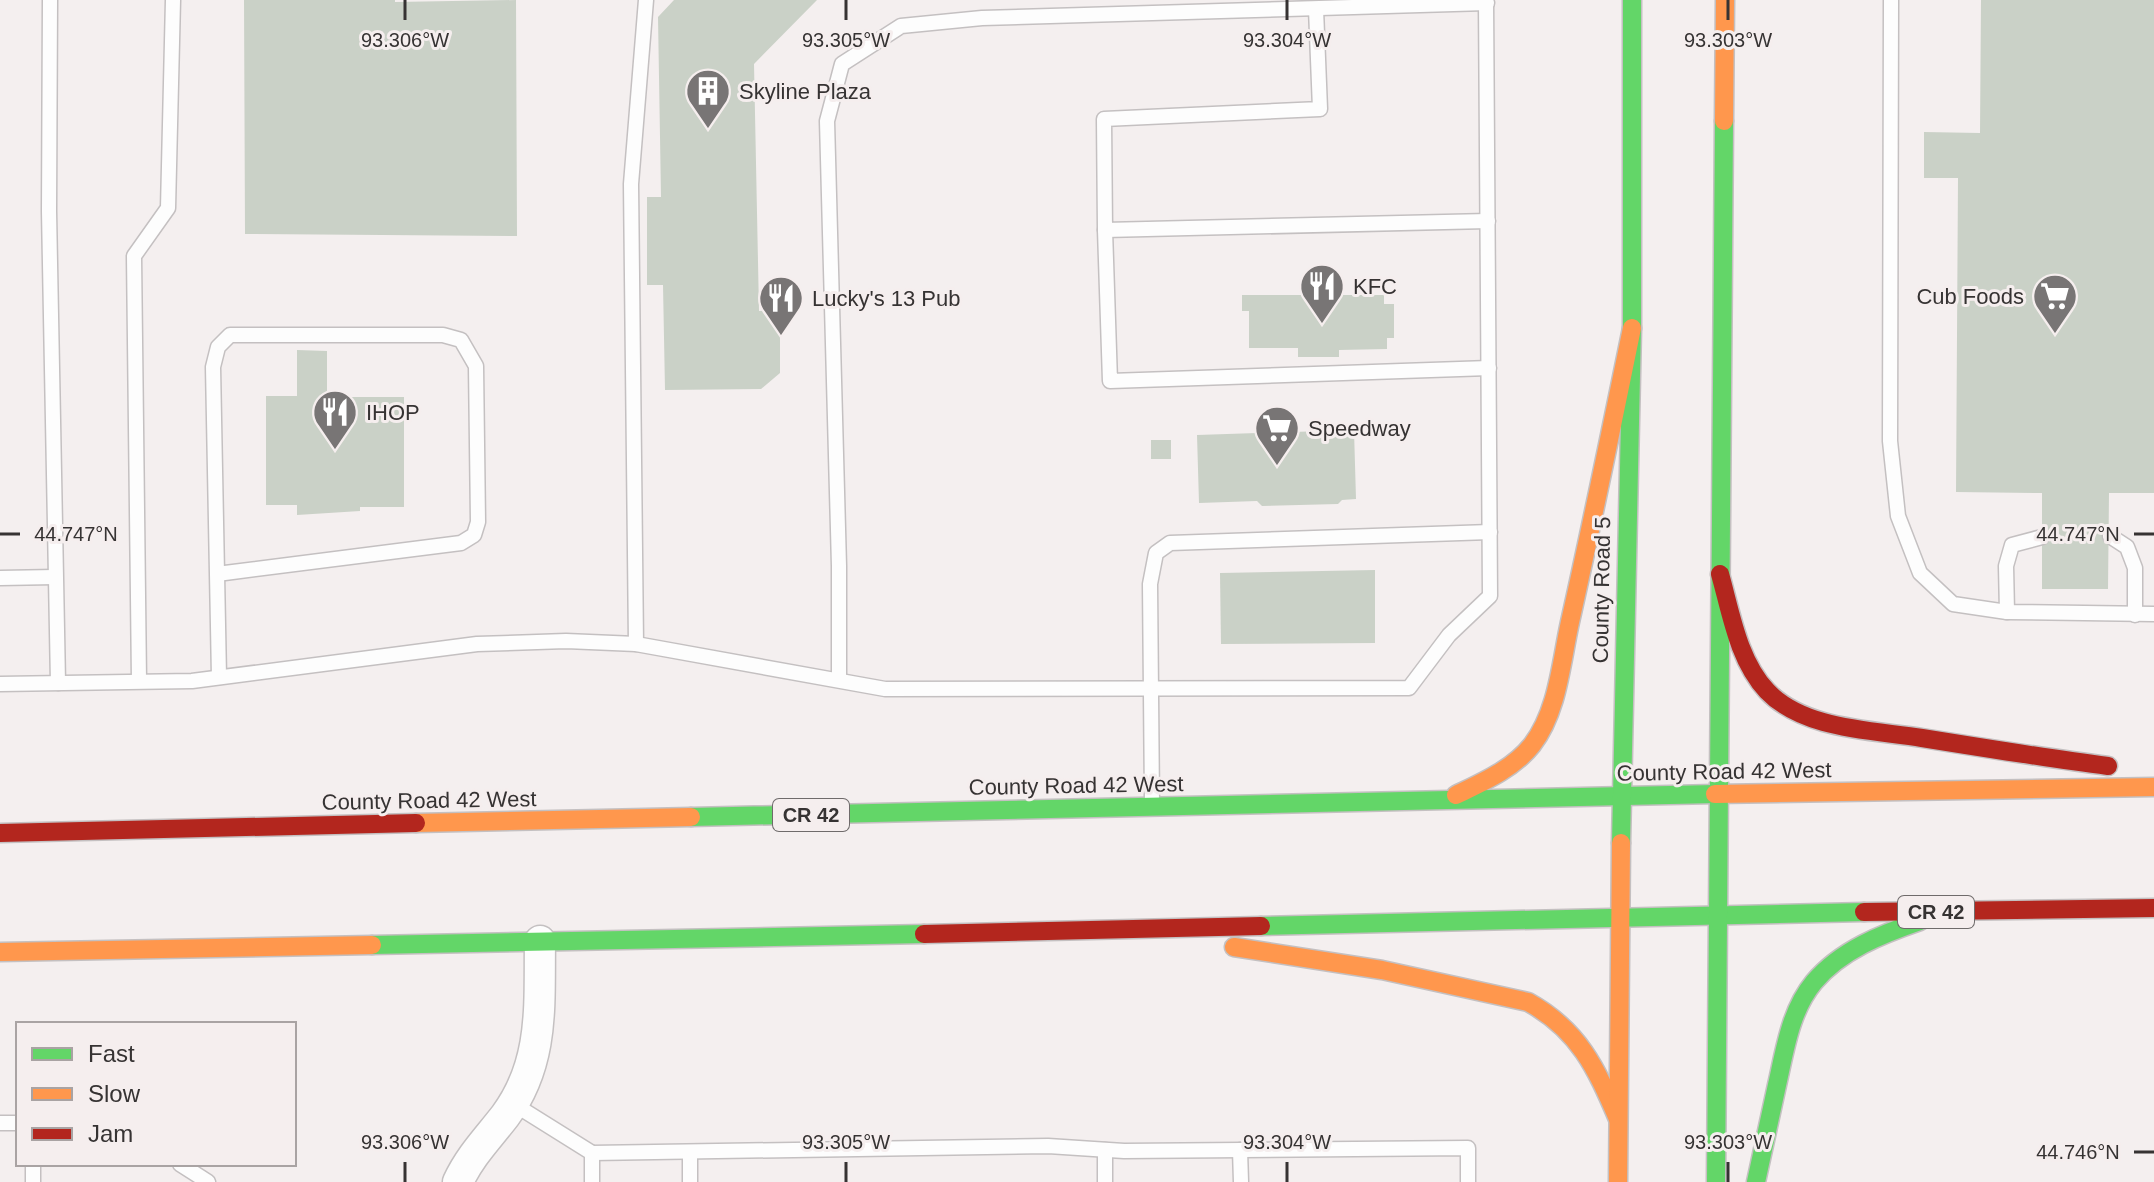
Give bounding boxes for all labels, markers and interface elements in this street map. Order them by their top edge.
text: 93.306°W [361,29,449,51]
text: 93.305°W [802,29,890,51]
text: 93.304°W [1243,29,1331,51]
text: 93.303°W [1684,29,1772,51]
building icon: Skyline Plaza [684,67,732,130]
place label: Skyline Plaza [739,79,872,104]
restaurant icon: KFC [1298,262,1346,325]
supermarket icon: Cub Foods [2031,272,2079,335]
restaurant icon: Lucky's 13 Pub [757,274,805,337]
place label: KFC [1353,274,1397,299]
place label: Cub Foods [1916,284,2024,309]
place label: Lucky's 13 Pub [812,286,961,311]
restaurant icon: IHOP [311,388,359,451]
place label: IHOP [366,400,420,425]
supermarket icon: Speedway [1253,404,1301,467]
place label: Speedway [1308,416,1411,441]
street label: County Road 5 [1588,516,1615,664]
text: 44.747°N [34,523,118,545]
text: 44.747°N [2036,523,2120,545]
street label: County Road 42 West [1616,757,1832,786]
street label: County Road 42 West [968,771,1184,800]
street label: County Road 42 West [321,786,537,815]
road number: CR 42 [773,799,849,831]
road number: CR 42 [1898,896,1974,928]
legend [16,1022,296,1166]
text: Fast [88,1040,135,1067]
text: Slow [88,1080,141,1107]
text: Jam [88,1120,133,1147]
text: 93.306°W [361,1131,449,1153]
text: 93.305°W [802,1131,890,1153]
text: 93.304°W [1243,1131,1331,1153]
text: 93.303°W [1684,1131,1772,1153]
text: 44.746°N [2036,1141,2120,1163]

